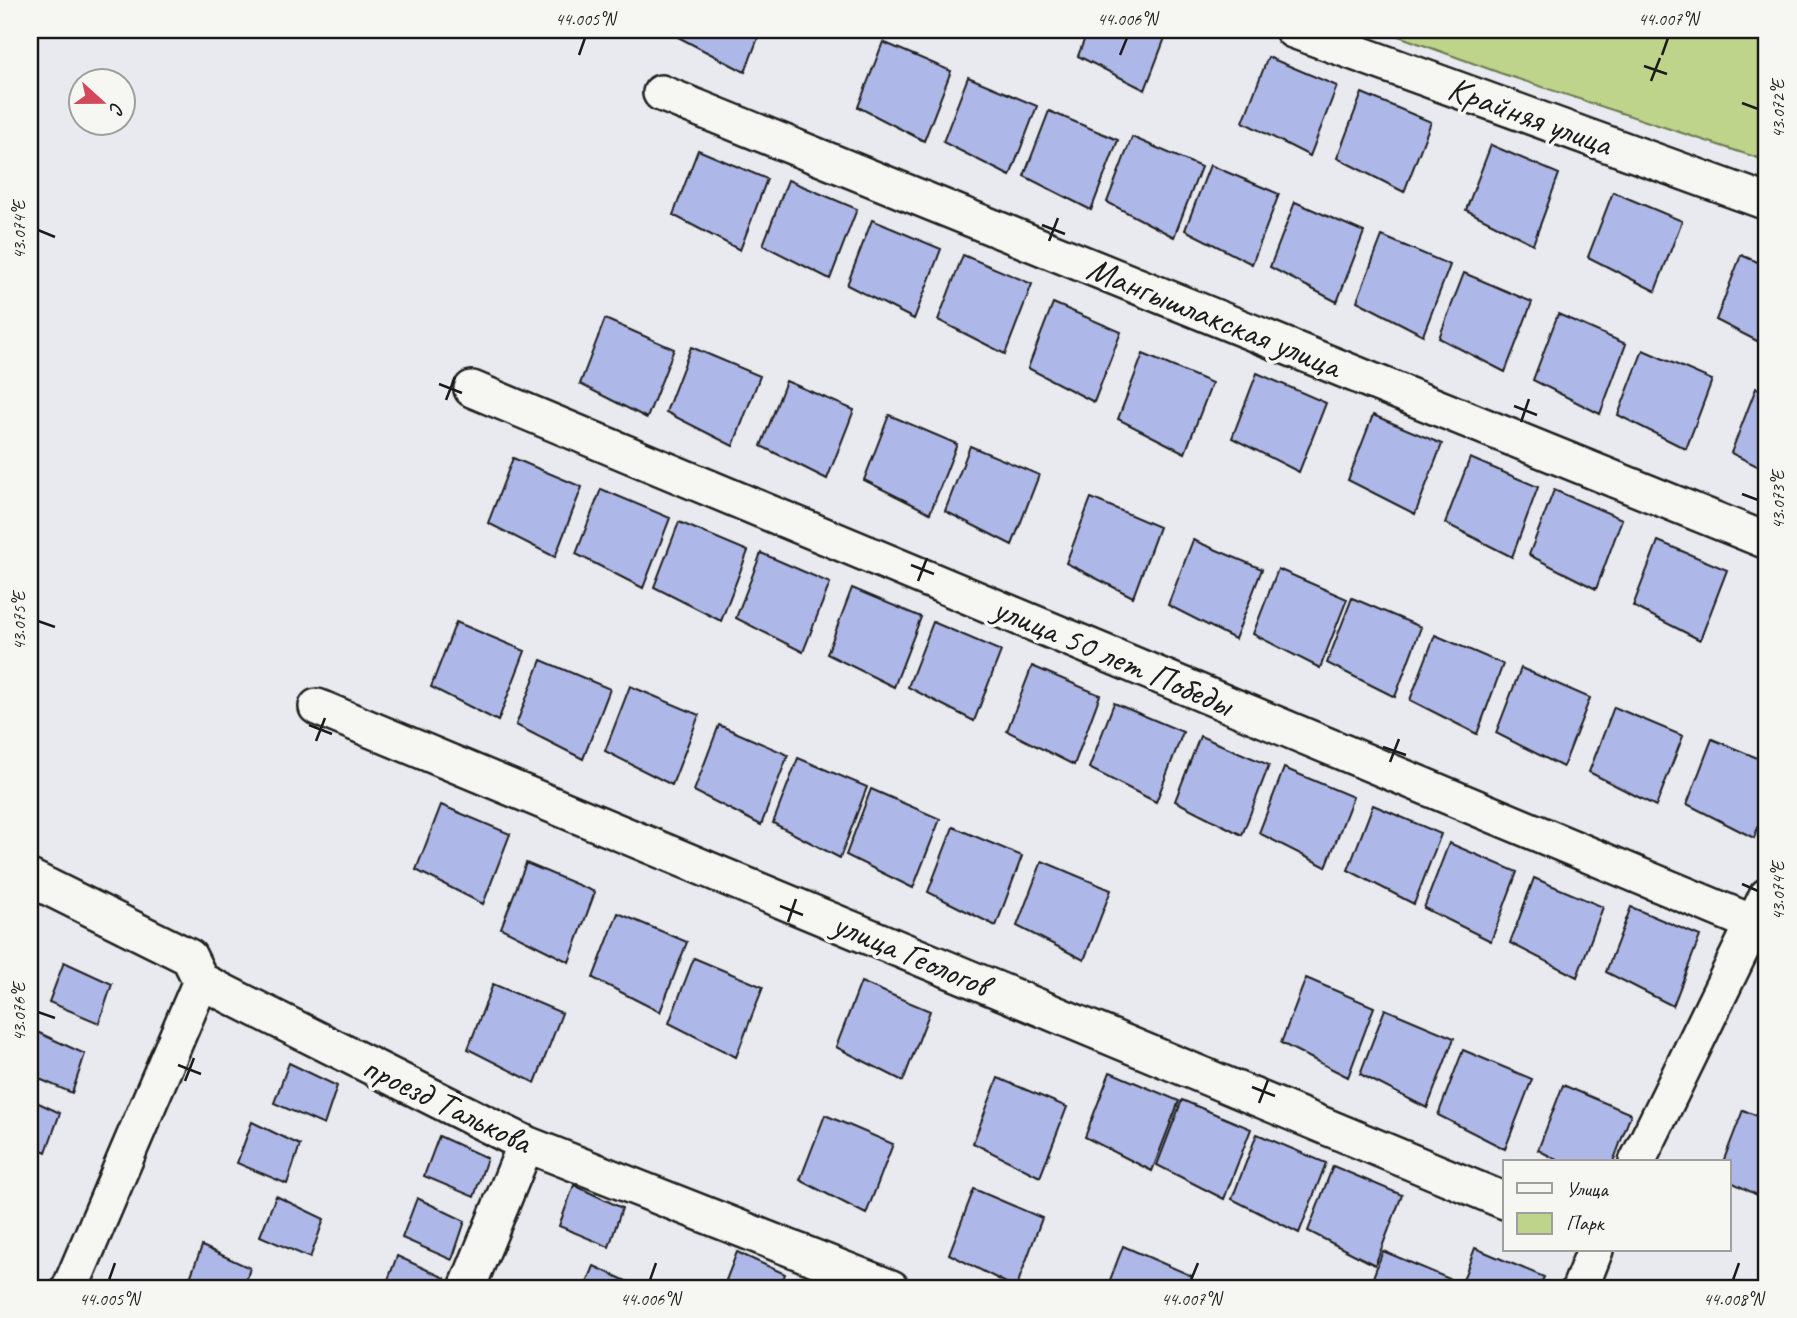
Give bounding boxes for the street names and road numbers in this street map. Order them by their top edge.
street label: Крайняя улица [1442,66,1620,167]
street label: Мангышлакская улица [1081,246,1350,389]
street label: улица 50 лет Победы [985,585,1242,728]
street label: улица Геологов [824,900,1001,1009]
street label: проезд Талькова [355,1044,541,1165]

